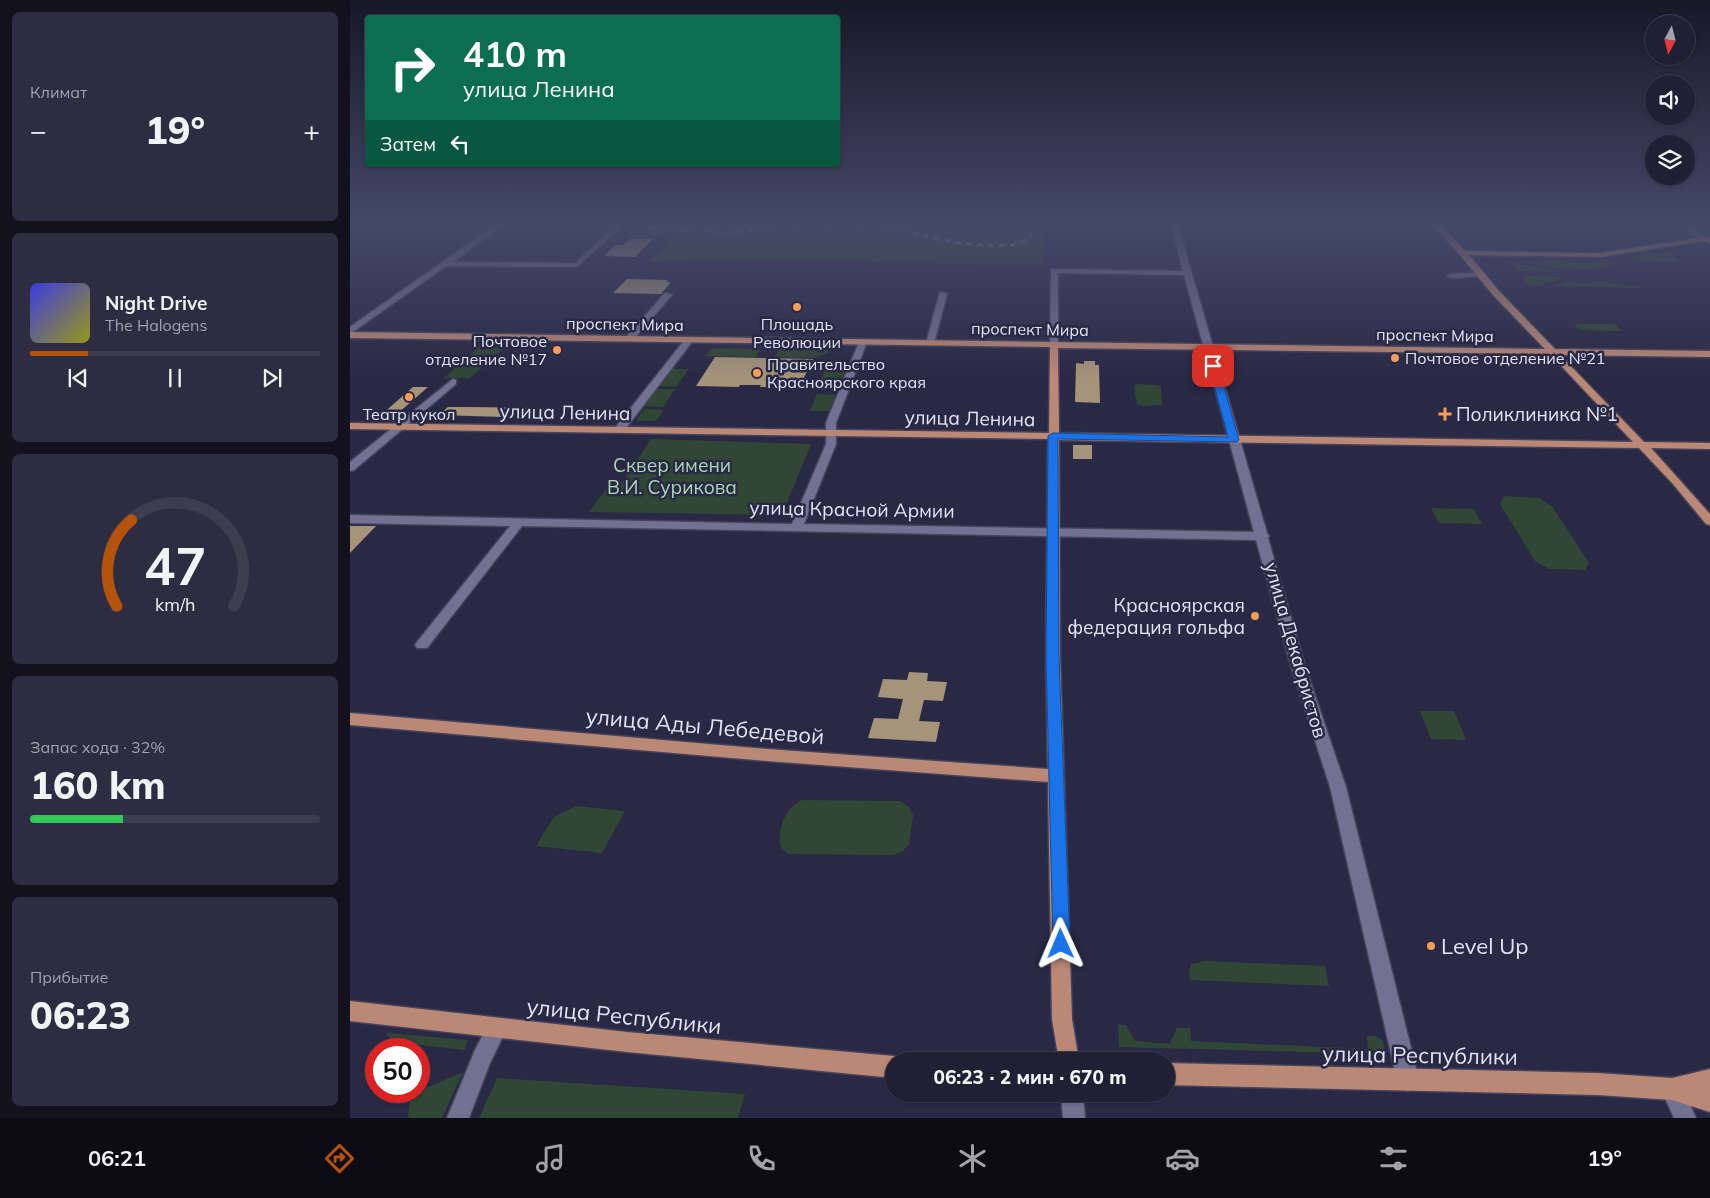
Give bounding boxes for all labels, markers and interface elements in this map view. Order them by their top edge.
north arrow [1645,15,1695,65]
map controls [1645,15,1695,185]
text: 410 m [463,32,567,76]
icon: right [380,35,445,100]
text: улица Ленина [463,75,615,103]
button: sound [1645,75,1695,125]
text: Климат [30,82,87,102]
text: 19° [145,106,205,154]
text: − [30,113,47,148]
text: + [303,113,320,148]
icon: left [446,130,474,158]
text: Затем [380,132,436,156]
button: layers [1645,135,1695,185]
text: Night Drive [105,291,207,315]
marker: Площадь Революции [791,301,803,313]
street label: проспект Мира [566,313,684,335]
place label: Площадь Революции [753,314,841,352]
text: The Halogens [105,315,207,335]
street label: проспект Мира [971,318,1089,340]
street label: проспект Мира [1376,324,1494,346]
place label: Почтовое отделение №17 [425,331,547,369]
marker: Почтовое отделение №17 [551,344,563,356]
pin [1192,345,1234,387]
place label: Почтовое отделение №21 [1405,348,1605,368]
icon: arrive [1199,352,1227,380]
marker: Почтовое отделение №21 [1389,352,1401,364]
place label: Правительство Красноярского края [767,354,926,392]
icon: previous [64,364,92,392]
icon: pause [161,364,189,392]
icon: next [258,364,286,392]
marker: Правительство Красноярского края [751,367,763,379]
marker: Театр кукол [403,391,415,403]
street label: улица Ленина [499,399,631,425]
place label: Поликлиника №1 [1456,402,1618,426]
place label: Театр кукол [363,404,455,424]
street label: улица Ленина [904,405,1036,431]
marker: Поликлиника №1 [1438,407,1452,421]
park label: Сквер имени В.И. Сурикова [607,453,737,499]
street label: улица Красной Армии [749,495,955,523]
text: 47 [144,533,206,598]
street label: улица Декабристов [1259,559,1333,741]
text: km/h [155,593,195,615]
place label: Красноярская федерация гольфа [1067,593,1245,639]
marker: Красноярская федерация гольфа [1249,610,1261,622]
street label: улица Ады Лебедевой [585,702,825,750]
text: Запас хода · 32% [30,737,165,757]
text: 160 km [30,761,166,809]
position arrow [1034,917,1086,969]
place label: Level Up [1441,932,1528,960]
marker: Level Up [1425,940,1437,952]
text: Прибытие [30,967,108,987]
text: 06:23 [30,991,131,1039]
street label: улица Республики [525,992,723,1040]
speed limit sign: 50 [365,1038,430,1103]
street label: улица Республики [1322,1039,1518,1071]
text: 06:23 · 2 мин · 670 m [933,1065,1127,1089]
icon: directions [322,1141,357,1176]
icon: music [533,1141,568,1176]
icon: phone [744,1141,779,1176]
icon: climate [955,1141,990,1176]
icon: car [1165,1141,1200,1176]
icon: filters [1376,1141,1411,1176]
text: 06:21 [88,1144,146,1172]
text: 19° [1587,1144,1622,1172]

